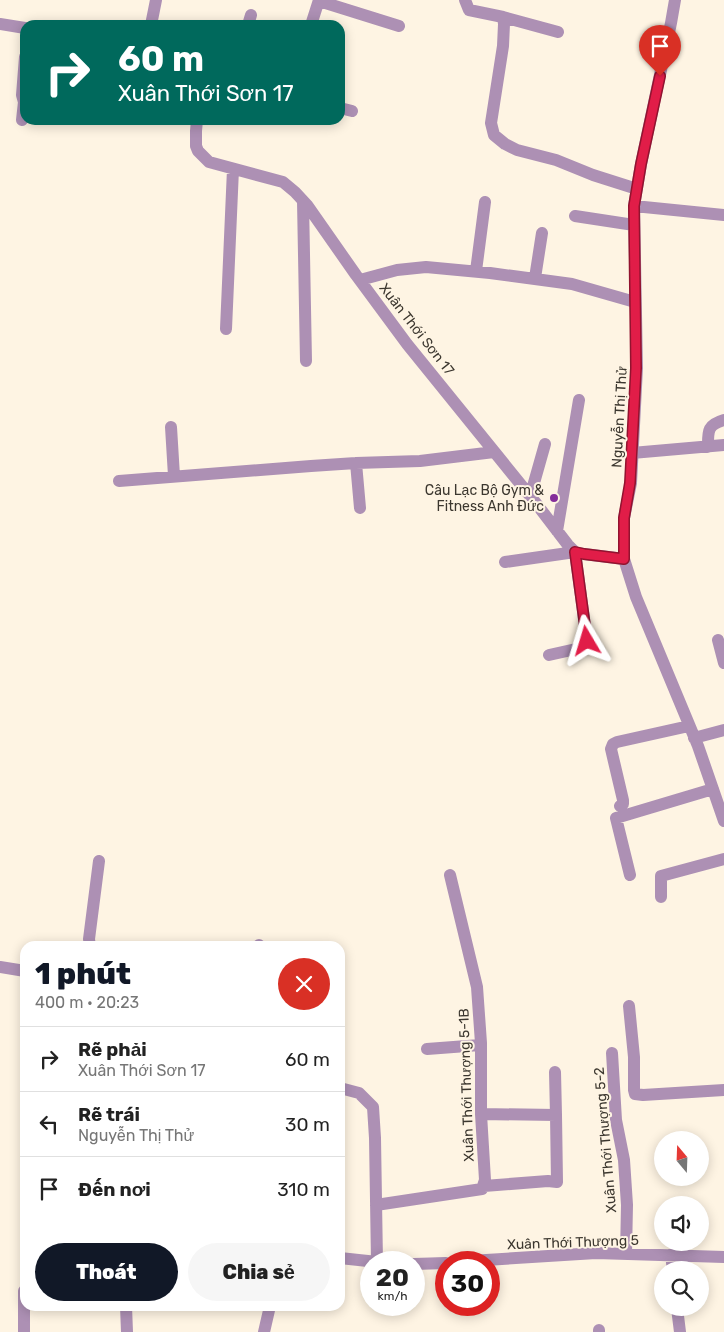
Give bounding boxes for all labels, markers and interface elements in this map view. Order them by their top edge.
pin [639,25,681,76]
icon: arrive [646,32,674,60]
text: 60 m [118,38,204,80]
icon: right [35,40,100,105]
text: Xuân Thới Sơn 17 [118,80,293,107]
street label: Xuân Thới Sơn 17 [376,280,458,379]
street label: Nguyễn Thị Thử [607,366,631,468]
place label: Câu Lạc Bộ Gym & Fitness Anh Đức [425,482,544,515]
marker: Câu Lạc Bộ Gym & Fitness Anh Đức [548,492,560,504]
position arrow [560,614,612,666]
text: 1 phút [35,956,131,992]
button: close [278,958,330,1010]
text: 400 m · 20:23 [35,993,139,1012]
street label: Xuân Thới Thượng 5-1B [455,1008,478,1162]
text: Rẽ phải [78,1038,147,1061]
icon: right [35,1045,63,1073]
text: 60 m [285,1048,330,1071]
text: Xuân Thới Sơn 17 [78,1061,206,1080]
street label: Xuân Thới Thượng 5-2 [591,1066,620,1214]
text: Rẽ trái [78,1103,140,1126]
icon: left [35,1110,63,1138]
text: 30 m [285,1113,330,1136]
text: Nguyễn Thị Thử [78,1126,194,1145]
north arrow [654,1131,709,1186]
map controls [654,1131,709,1316]
icon: arrive [35,1175,63,1203]
text: Đến nơi [78,1178,151,1201]
text: 310 m [277,1178,330,1201]
button: sound [654,1196,709,1251]
street label: Xuân Thới Thượng 5 [507,1232,639,1253]
button: Thoát [35,1243,178,1301]
button: Chia sẻ [188,1243,330,1301]
speed limit sign: 30 [435,1251,500,1316]
button: search [654,1261,709,1316]
text: 20 [376,1263,409,1292]
text: km/h [378,1289,407,1303]

